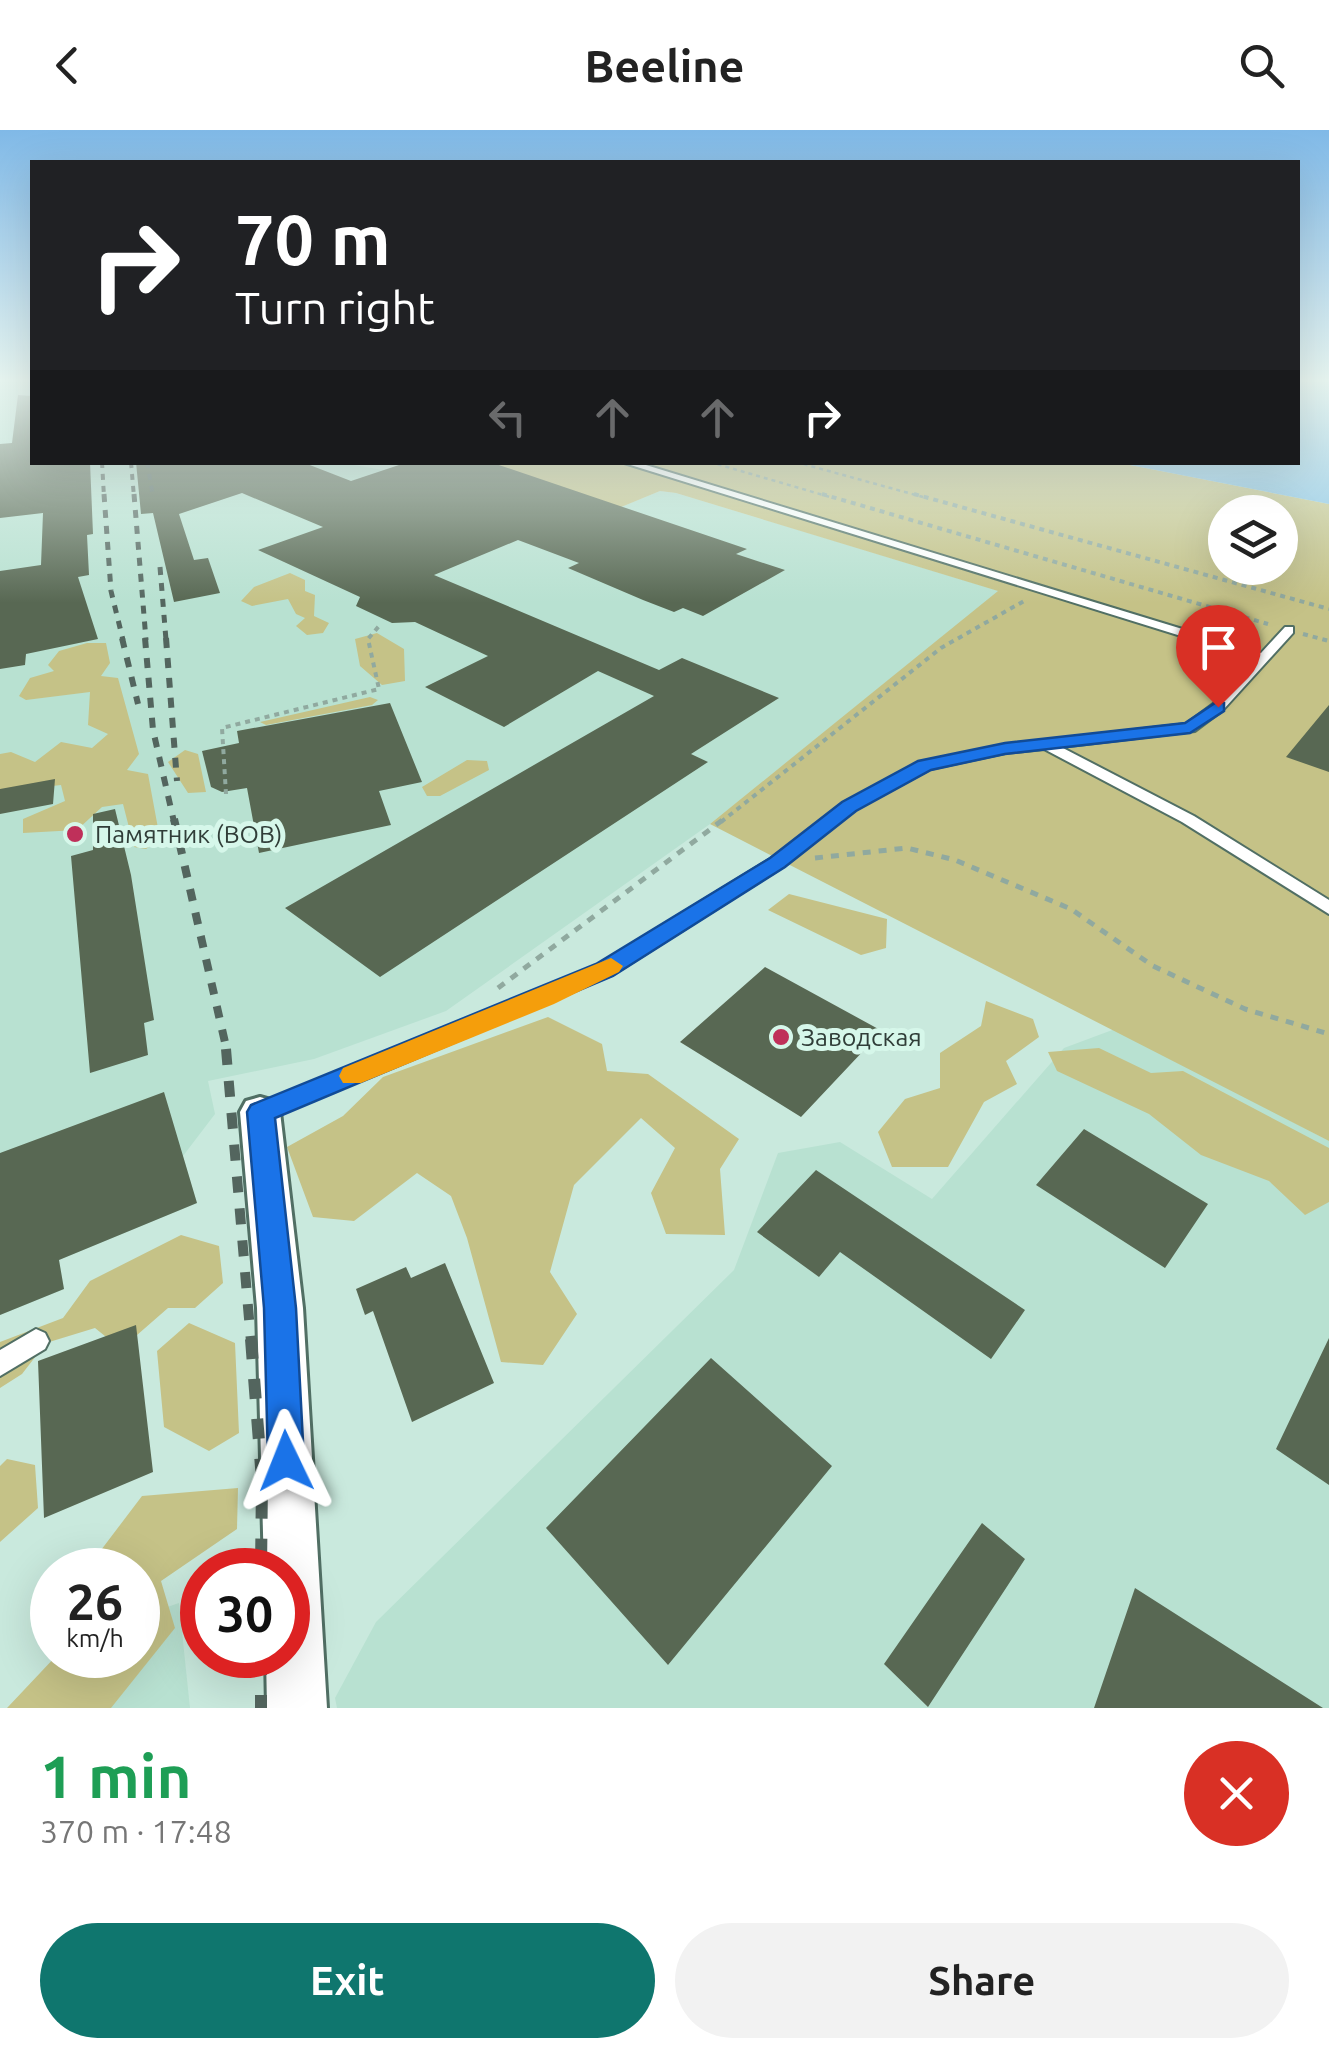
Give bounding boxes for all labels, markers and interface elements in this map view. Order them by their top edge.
icon: back [40,38,95,93]
icon: search [1234,38,1289,93]
text: Beeline [584,40,745,91]
icon: right [70,200,200,330]
text: 70 m [235,200,391,278]
text: Turn right [235,282,435,333]
icon: left [480,390,535,445]
icon: ahead [585,390,640,445]
icon: ahead [690,390,745,445]
icon: right [795,390,850,445]
map controls [1208,495,1298,585]
button: layers [1208,495,1298,585]
pin [1176,605,1261,708]
icon: arrive [1191,620,1246,675]
place label: Памятник (ВОВ) [95,820,282,848]
marker: Памятник (ВОВ) [64,823,86,845]
place label: Заводская [801,1023,922,1051]
marker: Заводская [770,1026,792,1048]
position arrow [234,1409,338,1513]
speed limit sign: 30 [180,1548,310,1678]
text: 26 [67,1573,123,1629]
text: km/h [66,1624,124,1652]
button: close [1184,1741,1289,1846]
text: 1 min [40,1742,192,1809]
text: 370 m · 17:48 [40,1813,232,1849]
button: Exit [40,1923,655,2038]
button: Share [675,1923,1289,2038]

